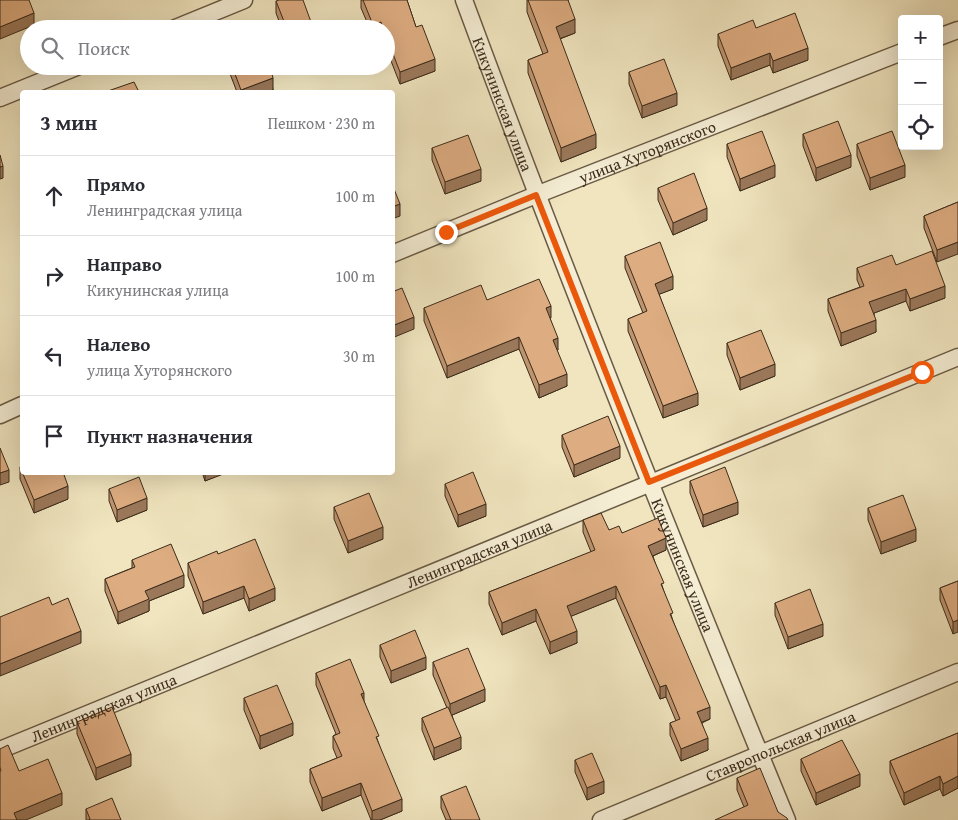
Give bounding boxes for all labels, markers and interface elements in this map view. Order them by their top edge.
map controls [898,15,943,150]
button: + [898,15,943,60]
search box [20,20,395,75]
street label: Кикунинская улица [467,33,539,175]
icon: search [38,34,66,62]
text: Поиск [78,34,130,62]
button: − [898,60,943,105]
button: locate [898,105,943,150]
text: 3 мин [40,107,97,138]
text: Пешком · 230 m [268,111,375,135]
street label: улица Хуторянского [574,114,719,190]
text: Прямо [87,170,145,198]
icon: ahead [40,182,68,210]
text: 100 m [335,184,375,208]
text: Ленинградская улица [87,198,242,222]
route end [435,221,458,244]
text: Направо [87,250,162,278]
icon: right [40,262,68,290]
text: 100 m [335,264,375,288]
text: Кикунинская улица [87,278,229,302]
text: Налево [87,330,150,358]
icon: left [40,342,68,370]
text: 30 m [343,344,375,368]
text: улица Хуторянского [87,358,232,382]
route start [911,361,934,384]
icon: arrive [40,422,68,450]
text: Пункт назначения [87,422,253,450]
street label: Кикунинская улица [645,495,721,636]
street label: Ленинградская улица [403,513,556,594]
street label: Ленинградская улица [27,667,180,748]
street label: Ставропольская улица [702,704,859,787]

